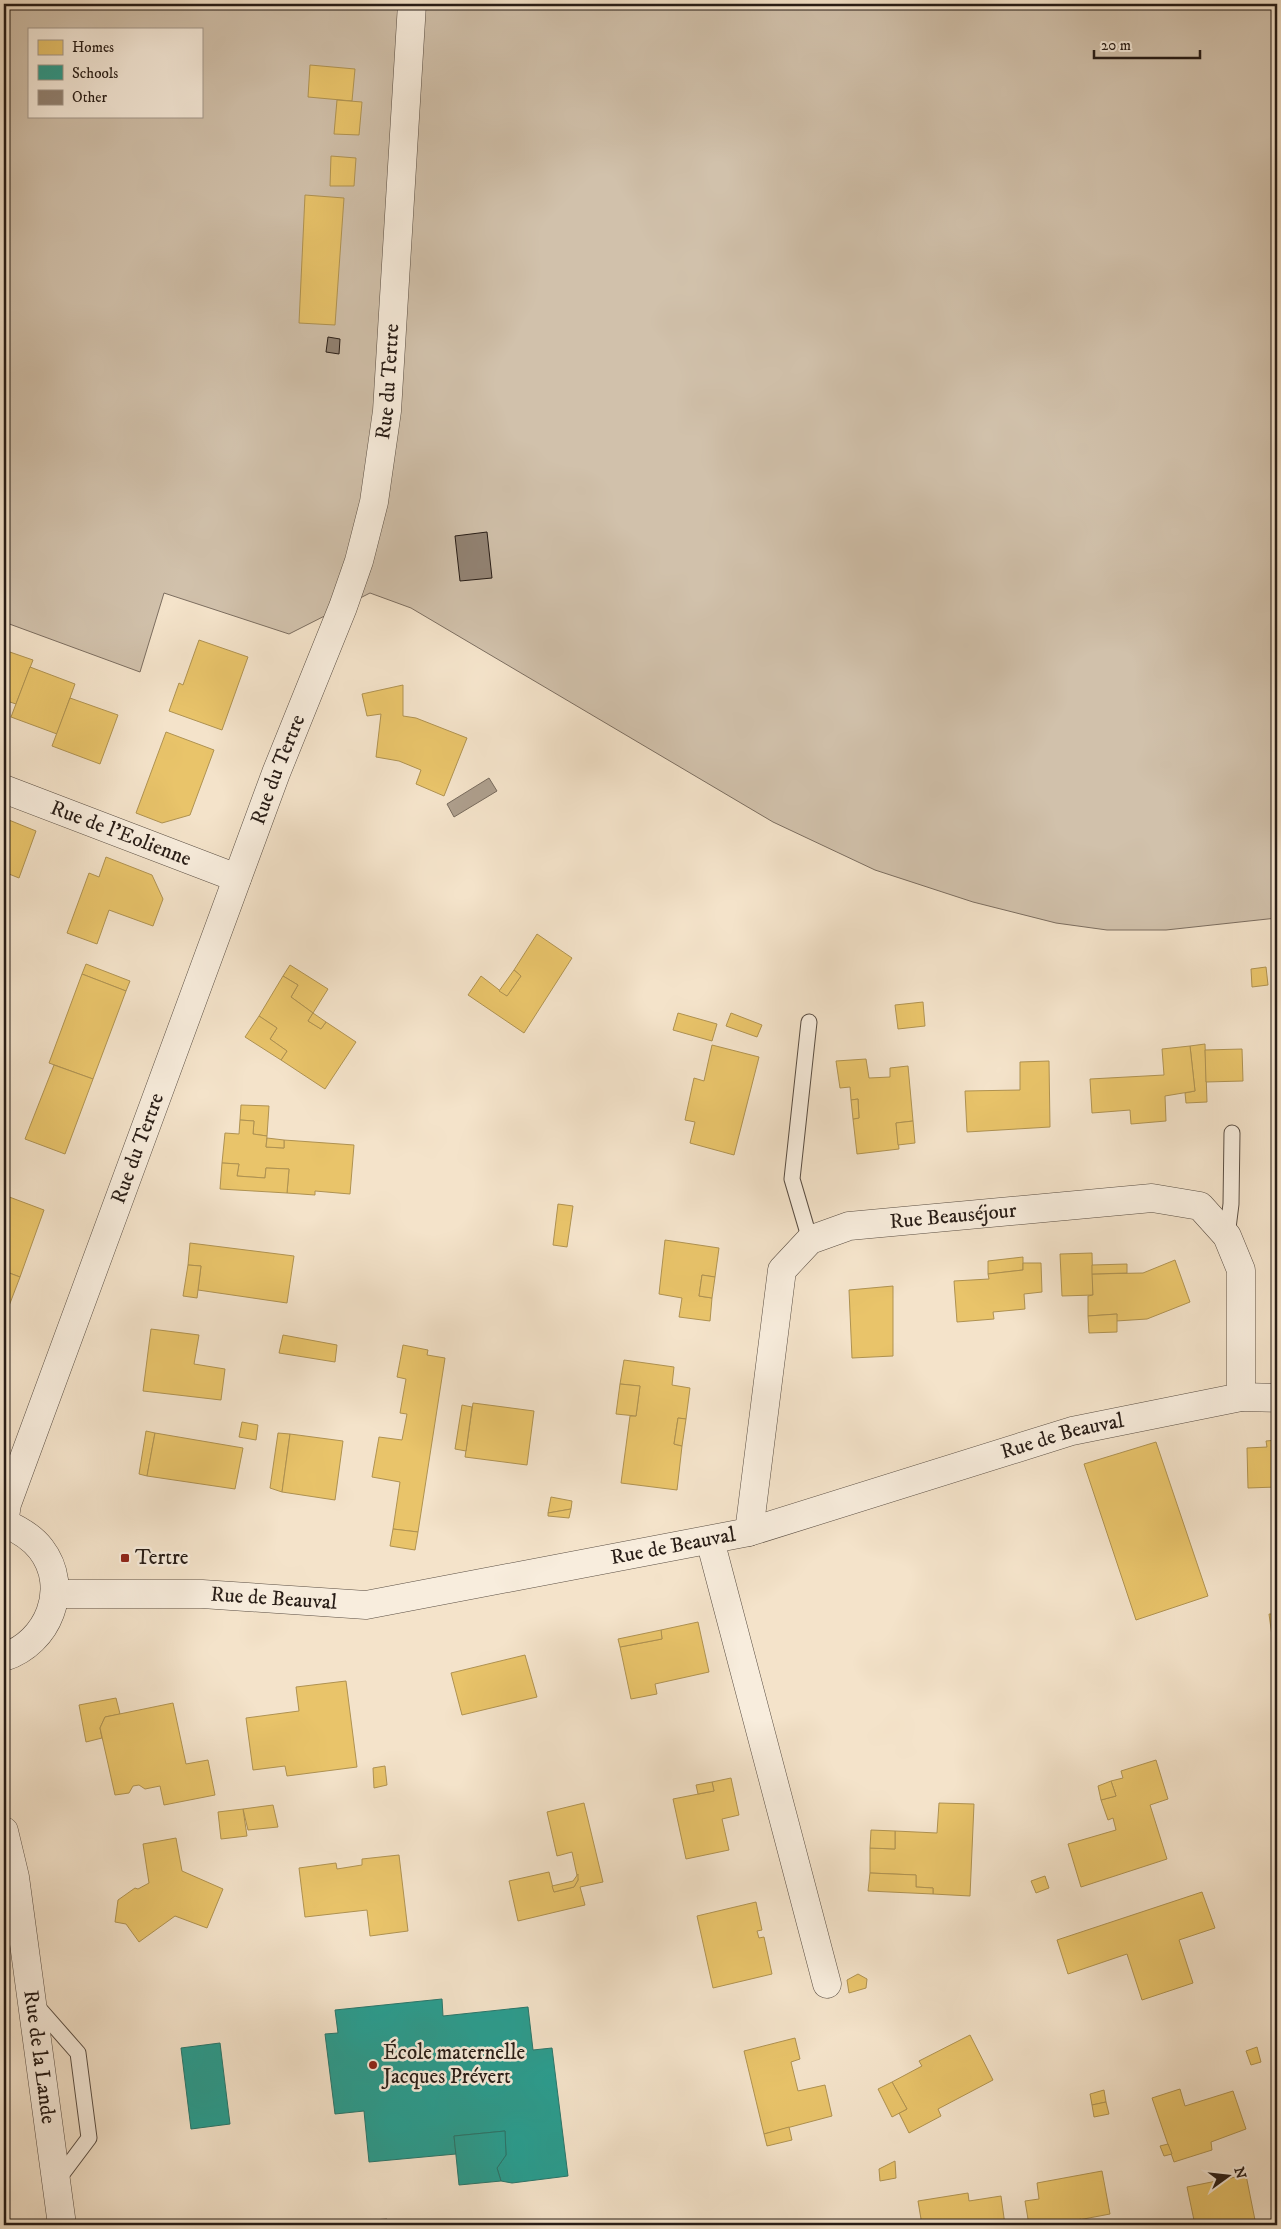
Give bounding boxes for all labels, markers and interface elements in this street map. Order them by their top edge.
legend [28,28,202,118]
scale bar [1094,28,1200,60]
text: 20 m [1101,36,1131,55]
text: Homes [72,38,114,57]
text: Schools [72,64,118,83]
text: Other [72,88,107,107]
street label: Rue du Tertre [370,323,405,441]
street label: Rue du Tertre [245,710,311,828]
street label: Rue de l'Eolienne [47,795,195,872]
street label: Rue du Tertre [106,1089,170,1207]
street label: Rue Beauséjour [888,1198,1018,1235]
street label: Rue de Beauval [998,1408,1127,1465]
street label: Rue de Beauval [608,1522,738,1571]
place label: Tertre [135,1545,189,1571]
marker: Tertre [119,1552,131,1564]
street label: Rue de Beauval [210,1582,339,1616]
street label: Rue de la Lande [17,1988,61,2126]
place label: École maternelle Jacques Prévert [381,2039,526,2090]
marker: École maternelle Jacques Prévert [367,2059,379,2071]
north arrow [1204,2152,1254,2202]
text: N [1229,2165,1250,2181]

